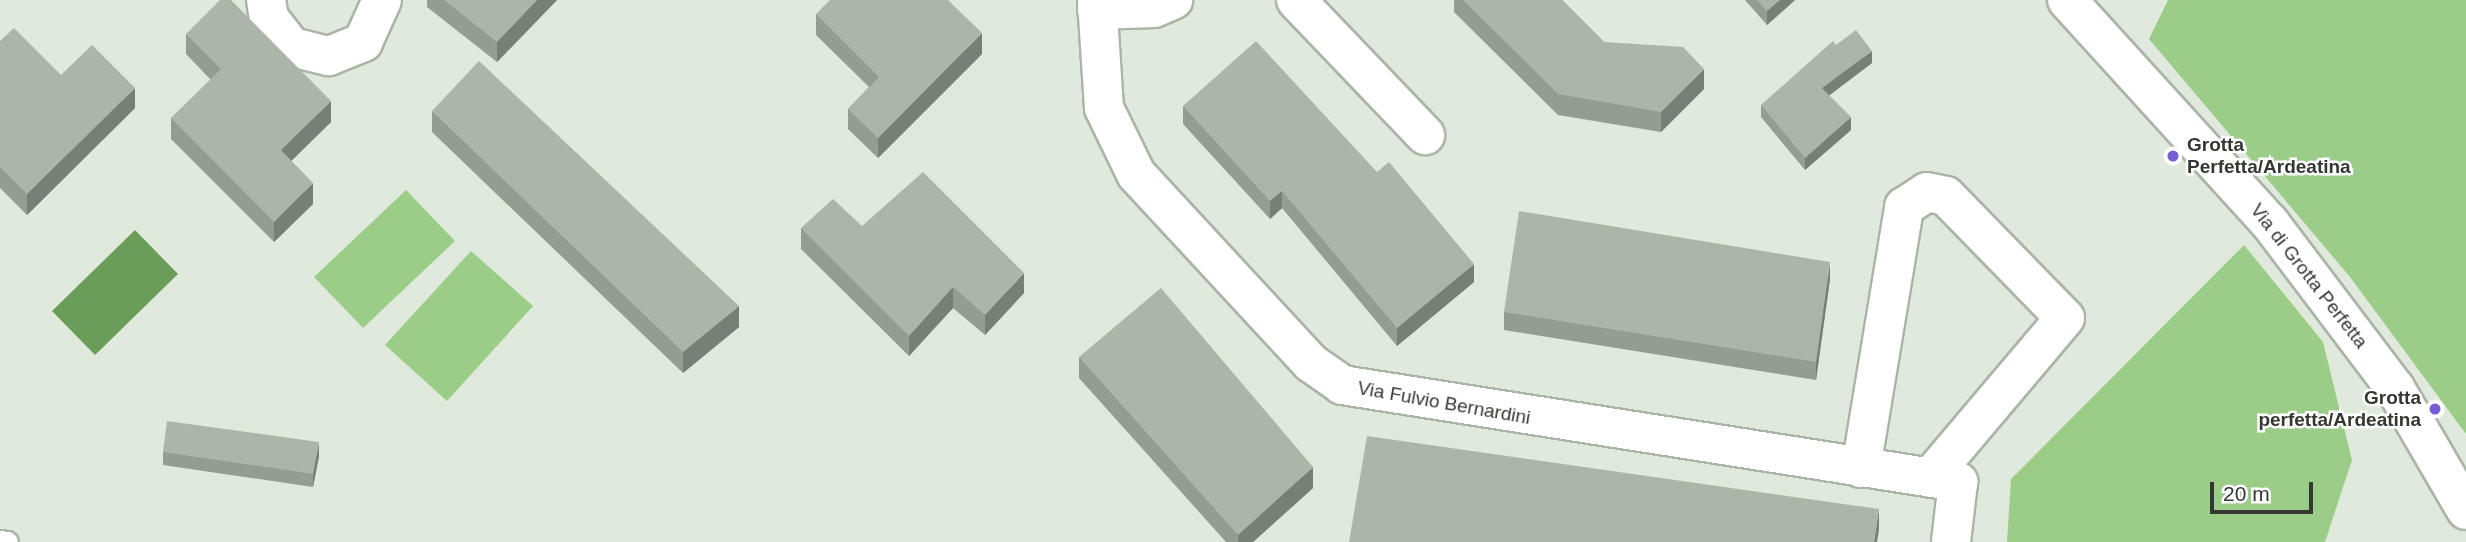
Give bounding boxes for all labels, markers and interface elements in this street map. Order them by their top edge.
place label: Grotta Perfetta/Ardeatina [2187,134,2351,178]
marker: Grotta Perfetta/Ardeatina [2165,148,2181,164]
street label: Via di Grotta Perfetta [2246,199,2372,353]
street label: Via Fulvio Bernardini [1356,377,1532,429]
place label: Grotta perfetta/Ardeatina [2258,387,2421,431]
marker: Grotta perfetta/Ardeatina [2427,401,2443,417]
scale bar [2214,468,2317,512]
text: 20 m [2223,482,2270,505]

